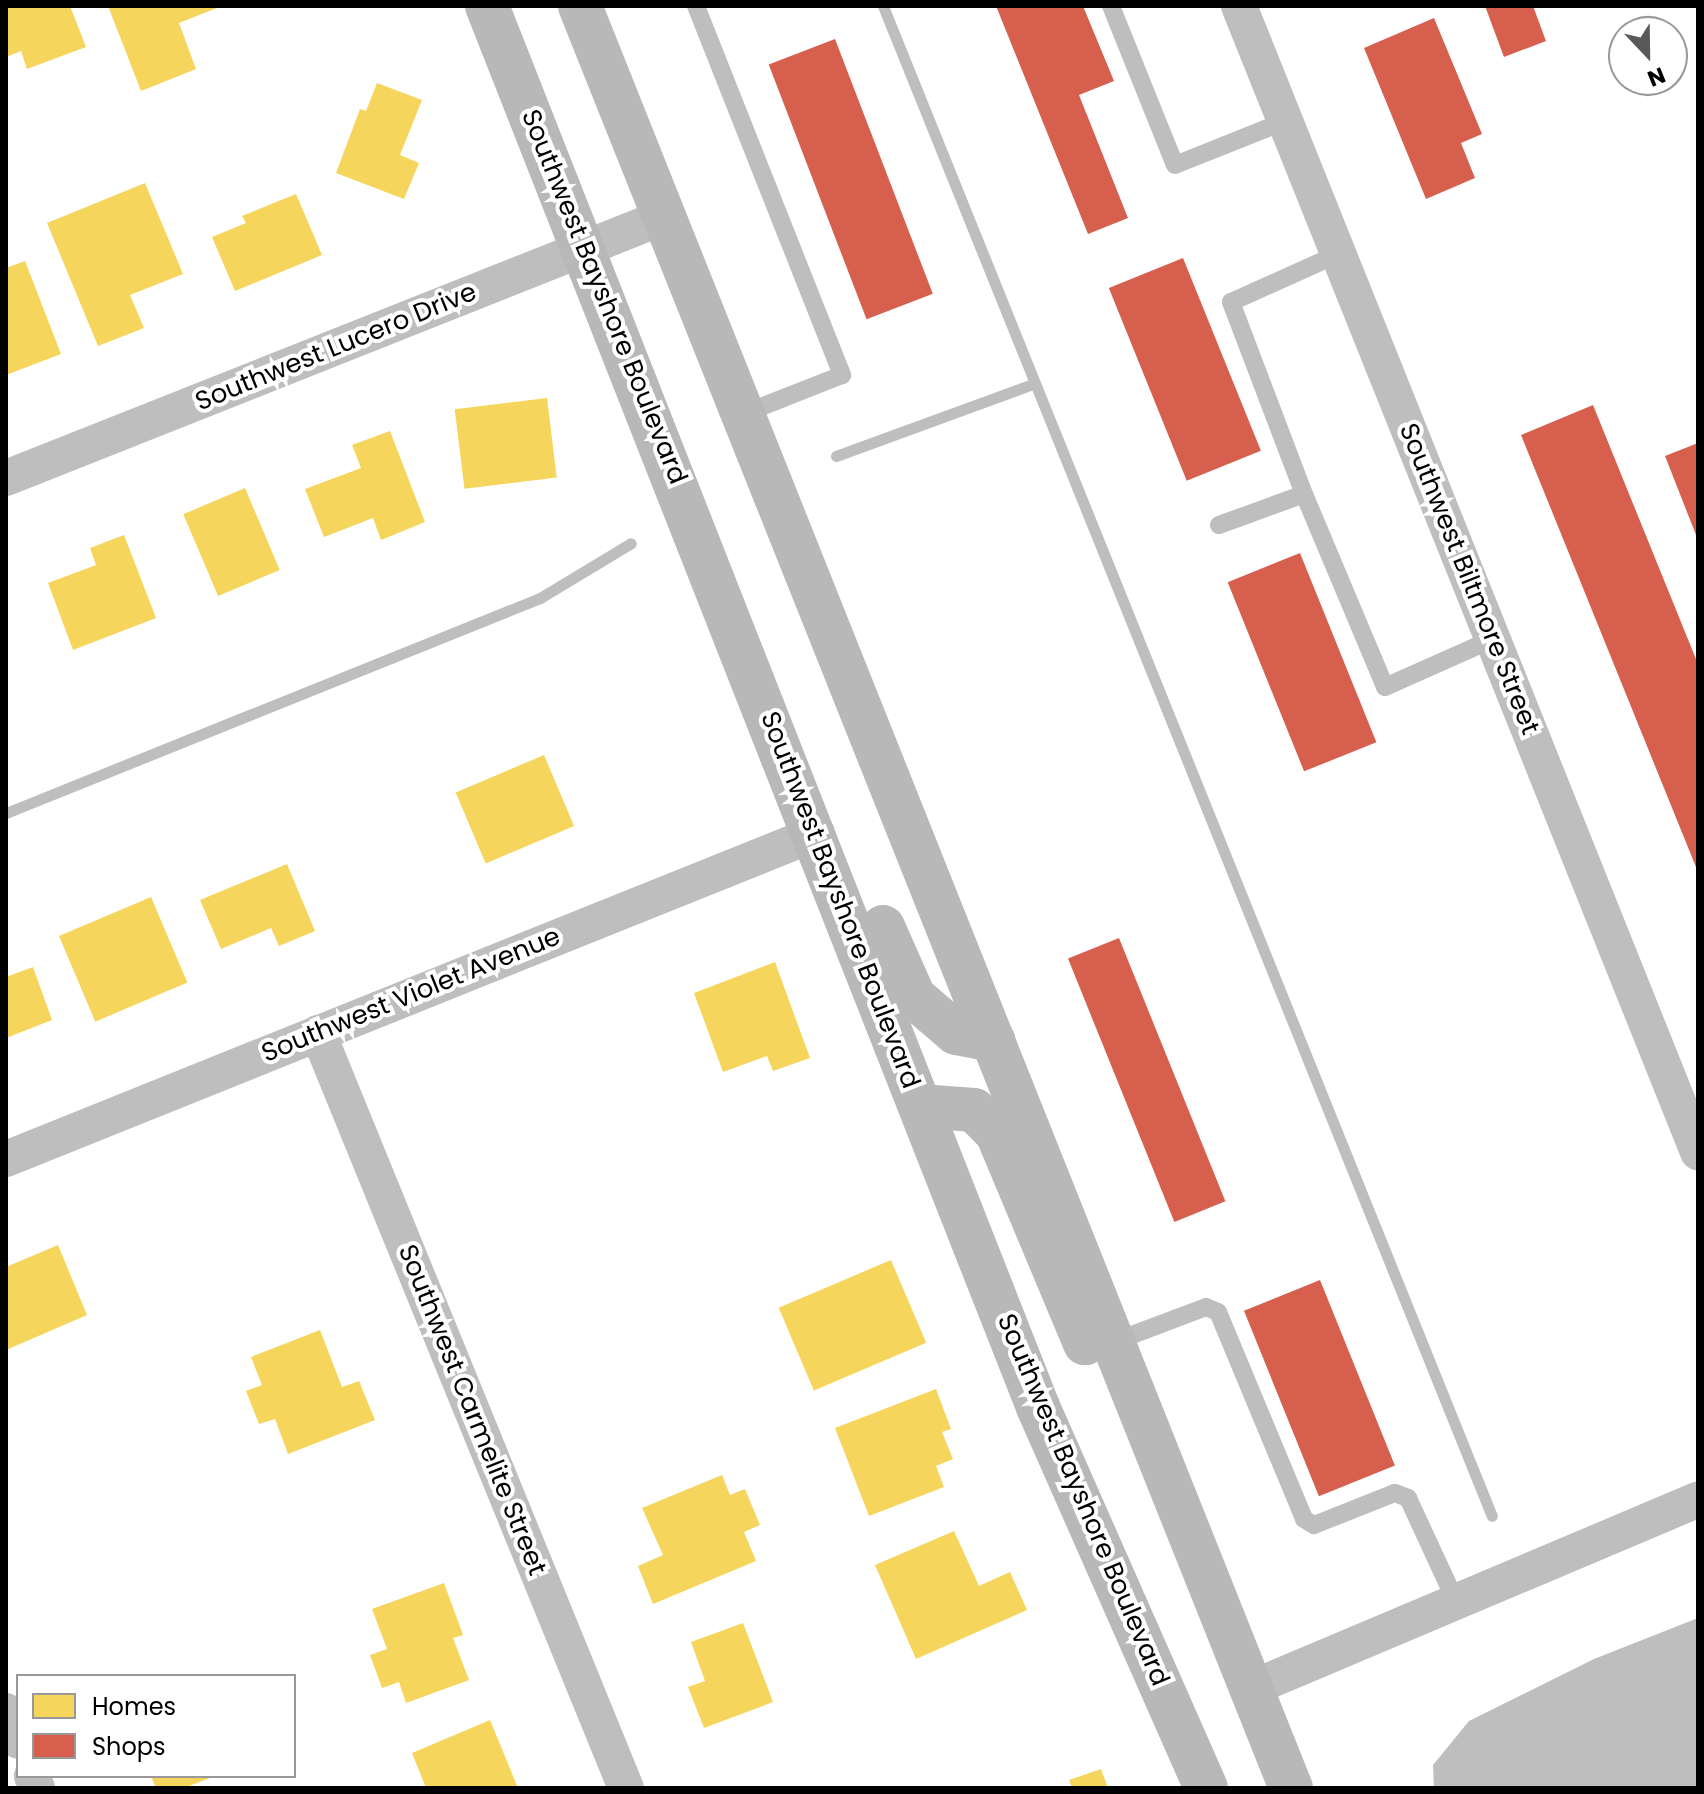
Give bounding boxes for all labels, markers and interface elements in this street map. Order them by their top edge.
north arrow [1608,16,1688,96]
text: N [1643,59,1670,94]
street label: Southwest Bayshore Boulevard [514,105,694,489]
street label: Southwest Lucero Drive [191,276,481,418]
street label: Southwest Biltmore Street [1392,419,1546,739]
street label: Southwest Bayshore Boulevard [754,707,926,1093]
street label: Southwest Violet Avenue [257,921,565,1069]
street label: Southwest Carmelite Street [391,1240,553,1580]
street label: Southwest Bayshore Boulevard [990,1309,1176,1691]
legend [16,1674,296,1778]
text: Homes [92,1690,176,1723]
text: Shops [92,1730,166,1763]

